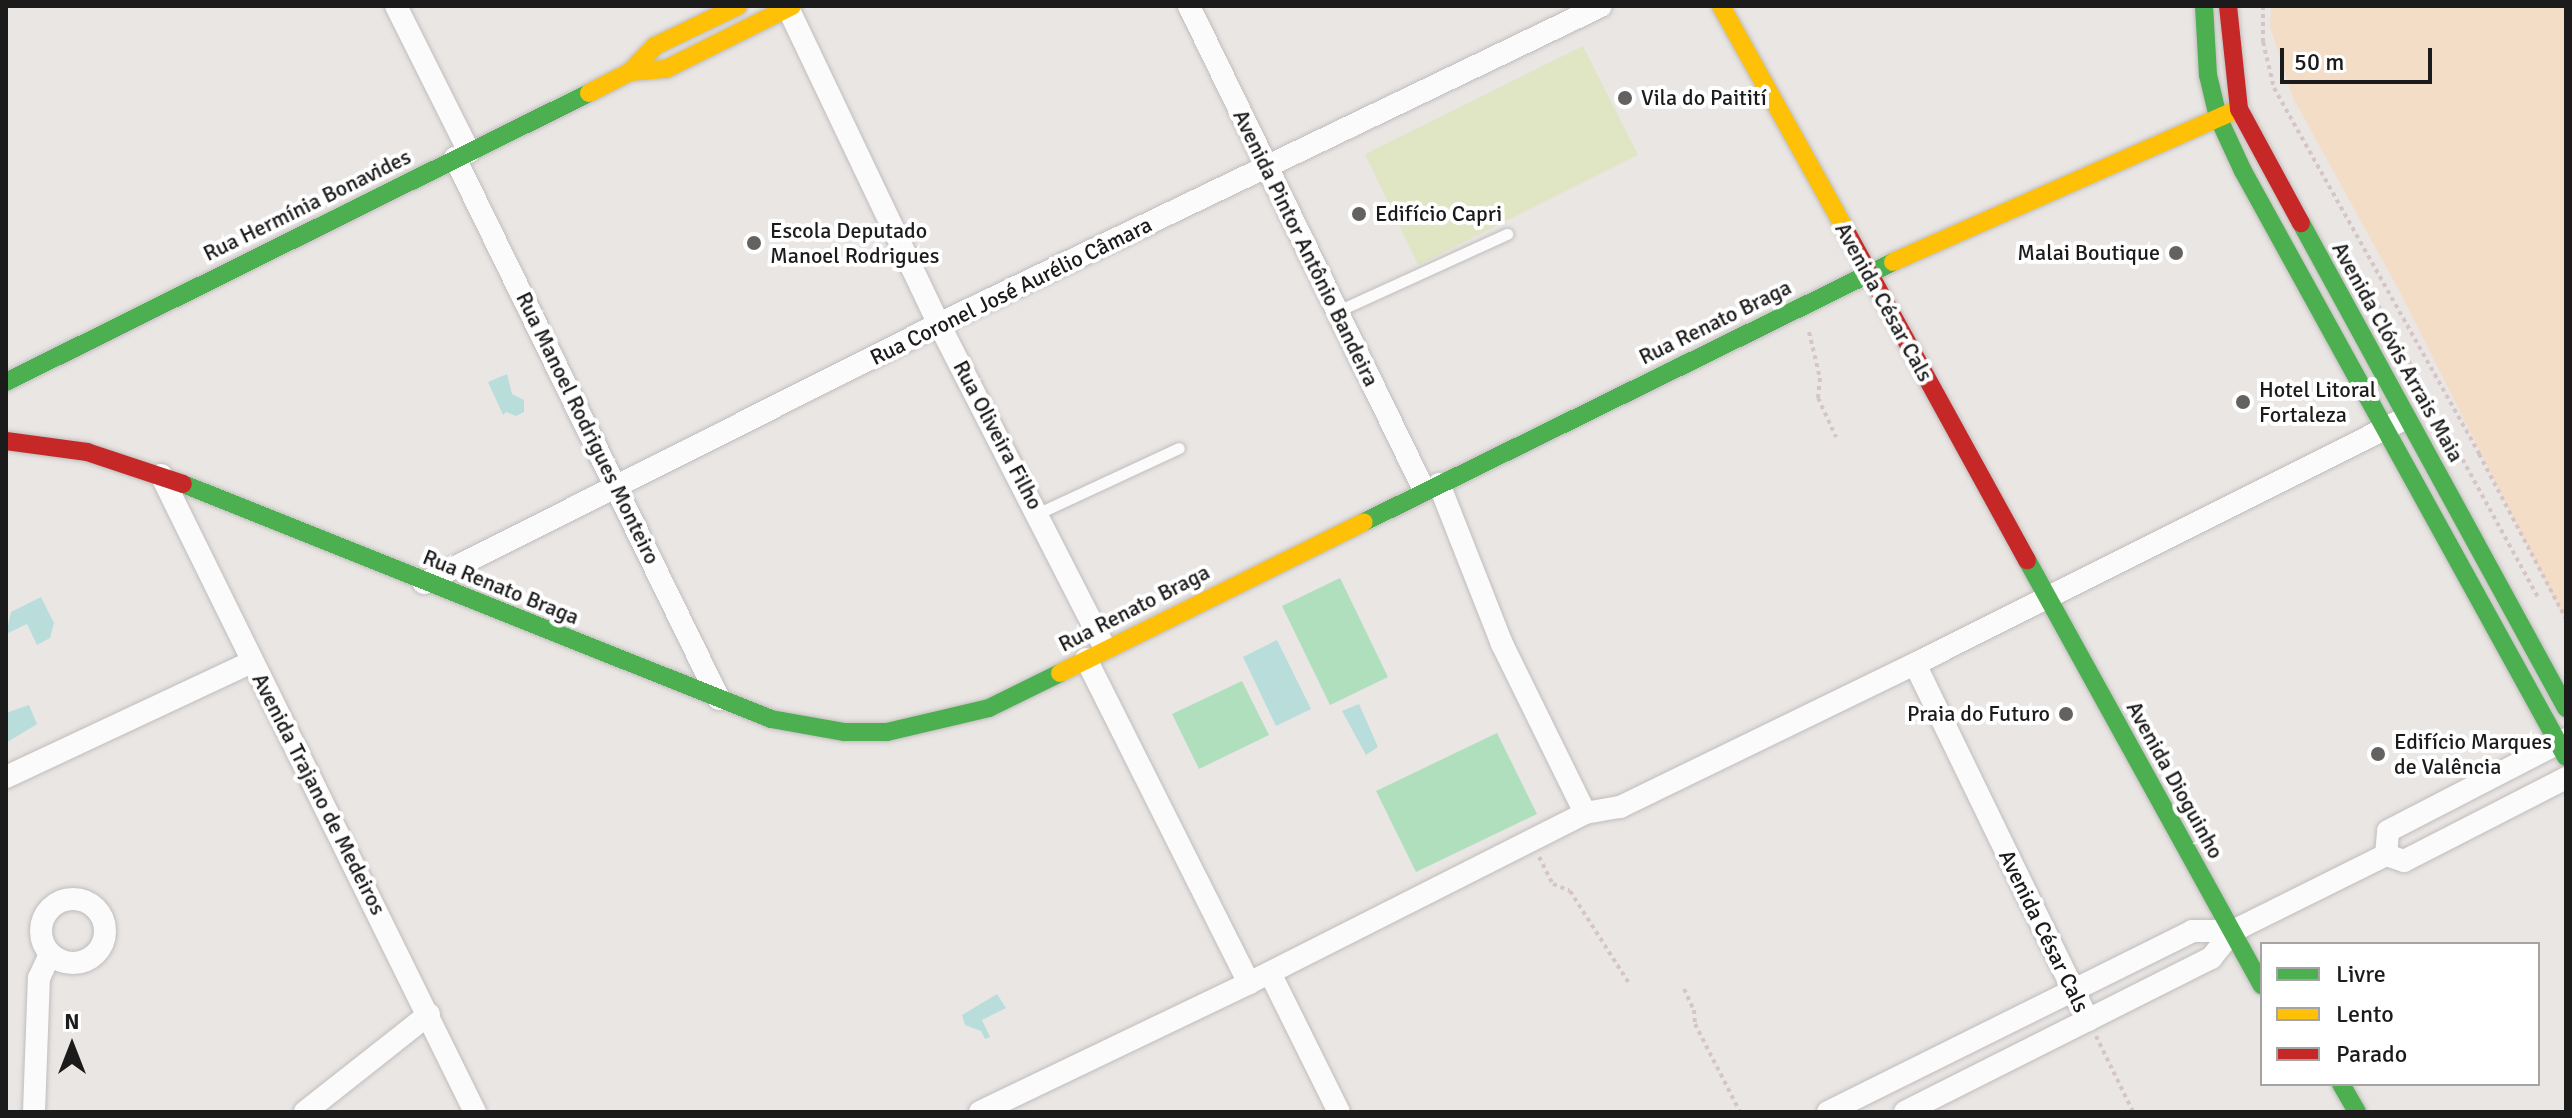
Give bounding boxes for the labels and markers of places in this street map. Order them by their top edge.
place label: Vila do Paitití [1641,85,1767,111]
marker: Vila do Paitití [1616,89,1634,107]
place label: Edifício Capri [1375,201,1502,227]
marker: Edifício Capri [1350,205,1368,223]
place label: Escola Deputado Manoel Rodrigues [770,217,939,268]
marker: Escola Deputado Manoel Rodrigues [745,234,763,252]
place label: Malai Boutique [2017,240,2160,266]
marker: Malai Boutique [2167,244,2185,262]
place label: Hotel Litoral Fortaleza [2259,376,2376,428]
marker: Hotel Litoral Fortaleza [2234,393,2252,411]
place label: Praia do Futuro [1907,701,2050,727]
marker: Praia do Futuro [2057,705,2075,723]
place label: Edifício Marques de Valência [2394,728,2552,780]
marker: Edifício Marques de Valência [2369,745,2387,763]

